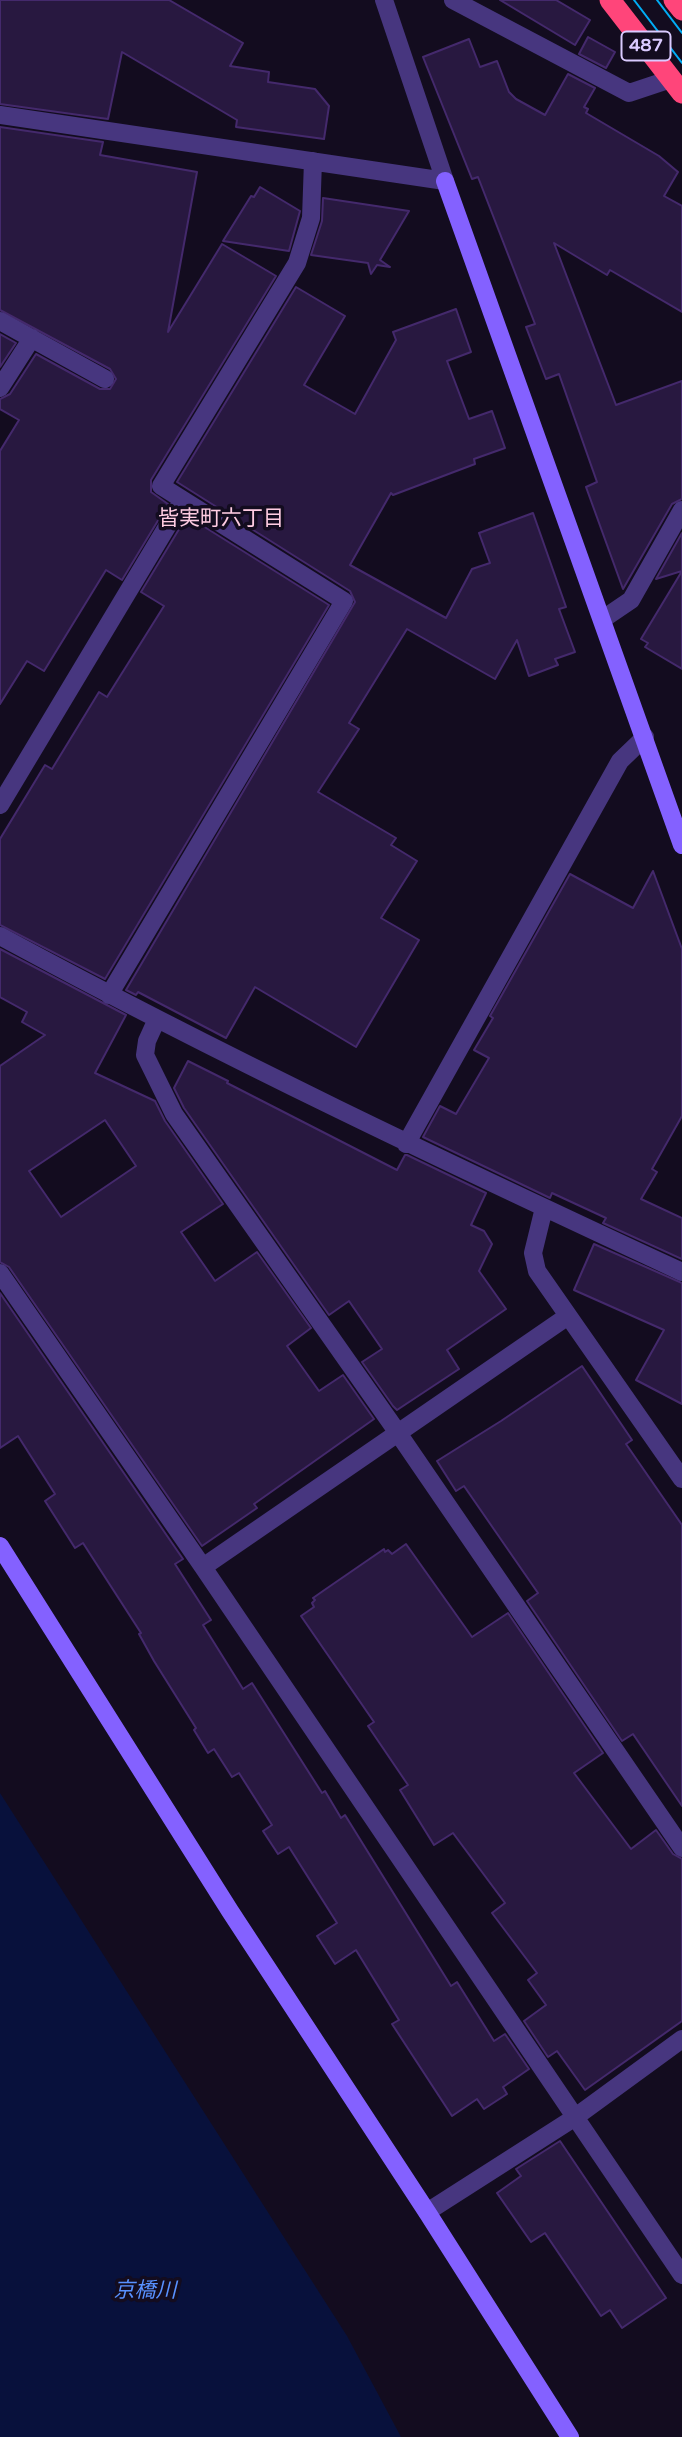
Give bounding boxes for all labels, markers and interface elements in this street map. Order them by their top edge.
road number: 487 [622,32,670,60]
district label: 皆実町六丁目 [158,506,284,532]
water label: 京橋川 [114,2278,176,2304]

